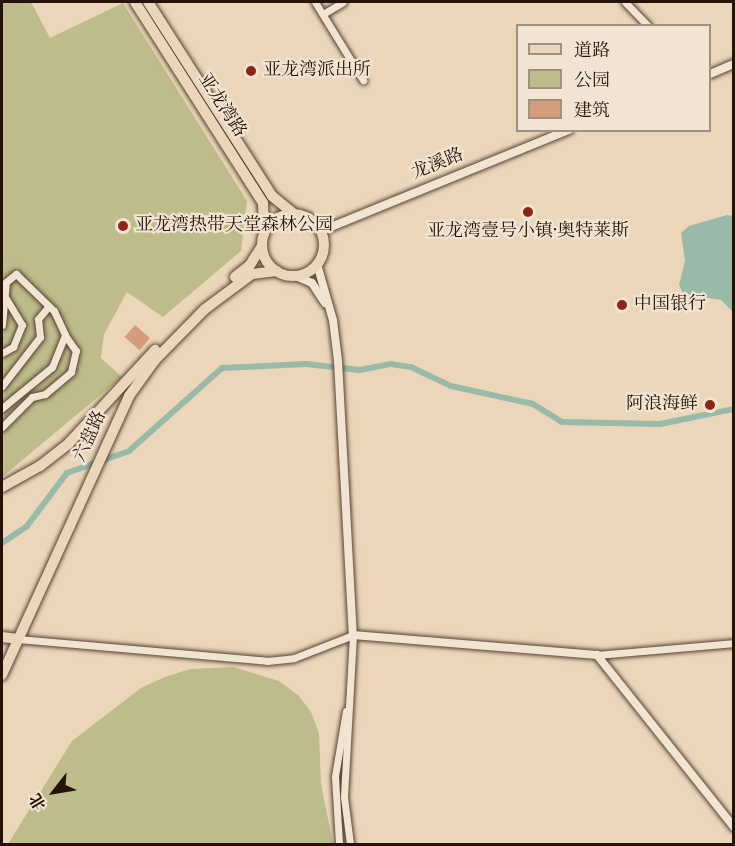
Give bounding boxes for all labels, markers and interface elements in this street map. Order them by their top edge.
legend [516,24,711,132]
text: 道路 [574,40,610,63]
place label: 亚龙湾派出所 [263,60,371,82]
marker: 亚龙湾派出所 [244,64,258,78]
street label: 亚龙湾路 [192,70,250,142]
text: 公园 [574,70,610,93]
text: 建筑 [574,100,610,123]
street label: 龙溪路 [409,145,467,185]
marker: 亚龙湾壹号小镇·奥特莱斯 [521,205,535,219]
place label: 亚龙湾热带天堂森林公园 [135,215,333,237]
marker: 亚龙湾热带天堂森林公园 [116,219,130,233]
place label: 亚龙湾壹号小镇·奥特莱斯 [427,221,629,243]
place label: 中国银行 [634,294,706,316]
marker: 中国银行 [615,298,629,312]
place label: 阿浪海鲜 [626,394,698,416]
marker: 阿浪海鲜 [703,398,717,412]
street label: 六盘路 [70,408,112,466]
north arrow [24,762,84,822]
text: 北 [26,789,51,813]

